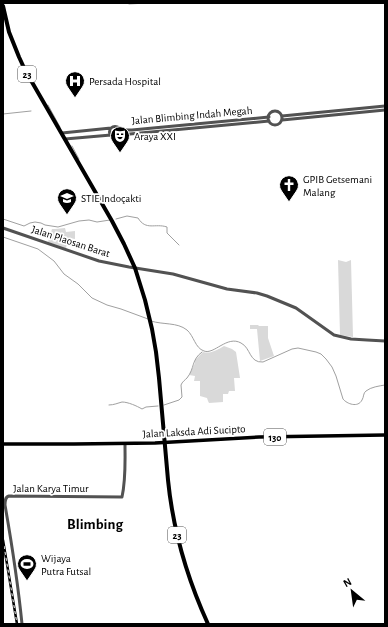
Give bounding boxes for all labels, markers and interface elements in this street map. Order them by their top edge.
road number: 23 [18,66,36,82]
hospital icon: Persada Hospital [64,70,86,98]
place label: Persada Hospital [89,76,161,87]
street label: Jalan Blimbing Indah Megah [131,105,253,126]
theatre icon: Araya XXI [109,125,131,153]
place label: Araya XXI [134,131,176,142]
church icon: GPIB Getsemani Malang [278,174,300,202]
place label: GPIB Getsemani Malang [303,174,372,198]
school or university icon: STIE Indoçakti [56,187,78,215]
place label: STIE Indoçakti [81,193,141,204]
street label: Jalan Plaosan Barat [30,224,112,259]
street label: Jalan Laksda Adi Sucipto [142,423,246,440]
road number: 130 [264,429,286,445]
street label: Jalan Karya Timur [13,483,89,494]
district label: Blimbing [67,517,123,532]
road number: 23 [168,527,186,543]
sports icon: Wijaya Putra Futsal [16,553,38,581]
place label: Wijaya Putra Futsal [41,553,91,577]
north arrow [332,571,372,611]
text: N [341,576,353,589]

